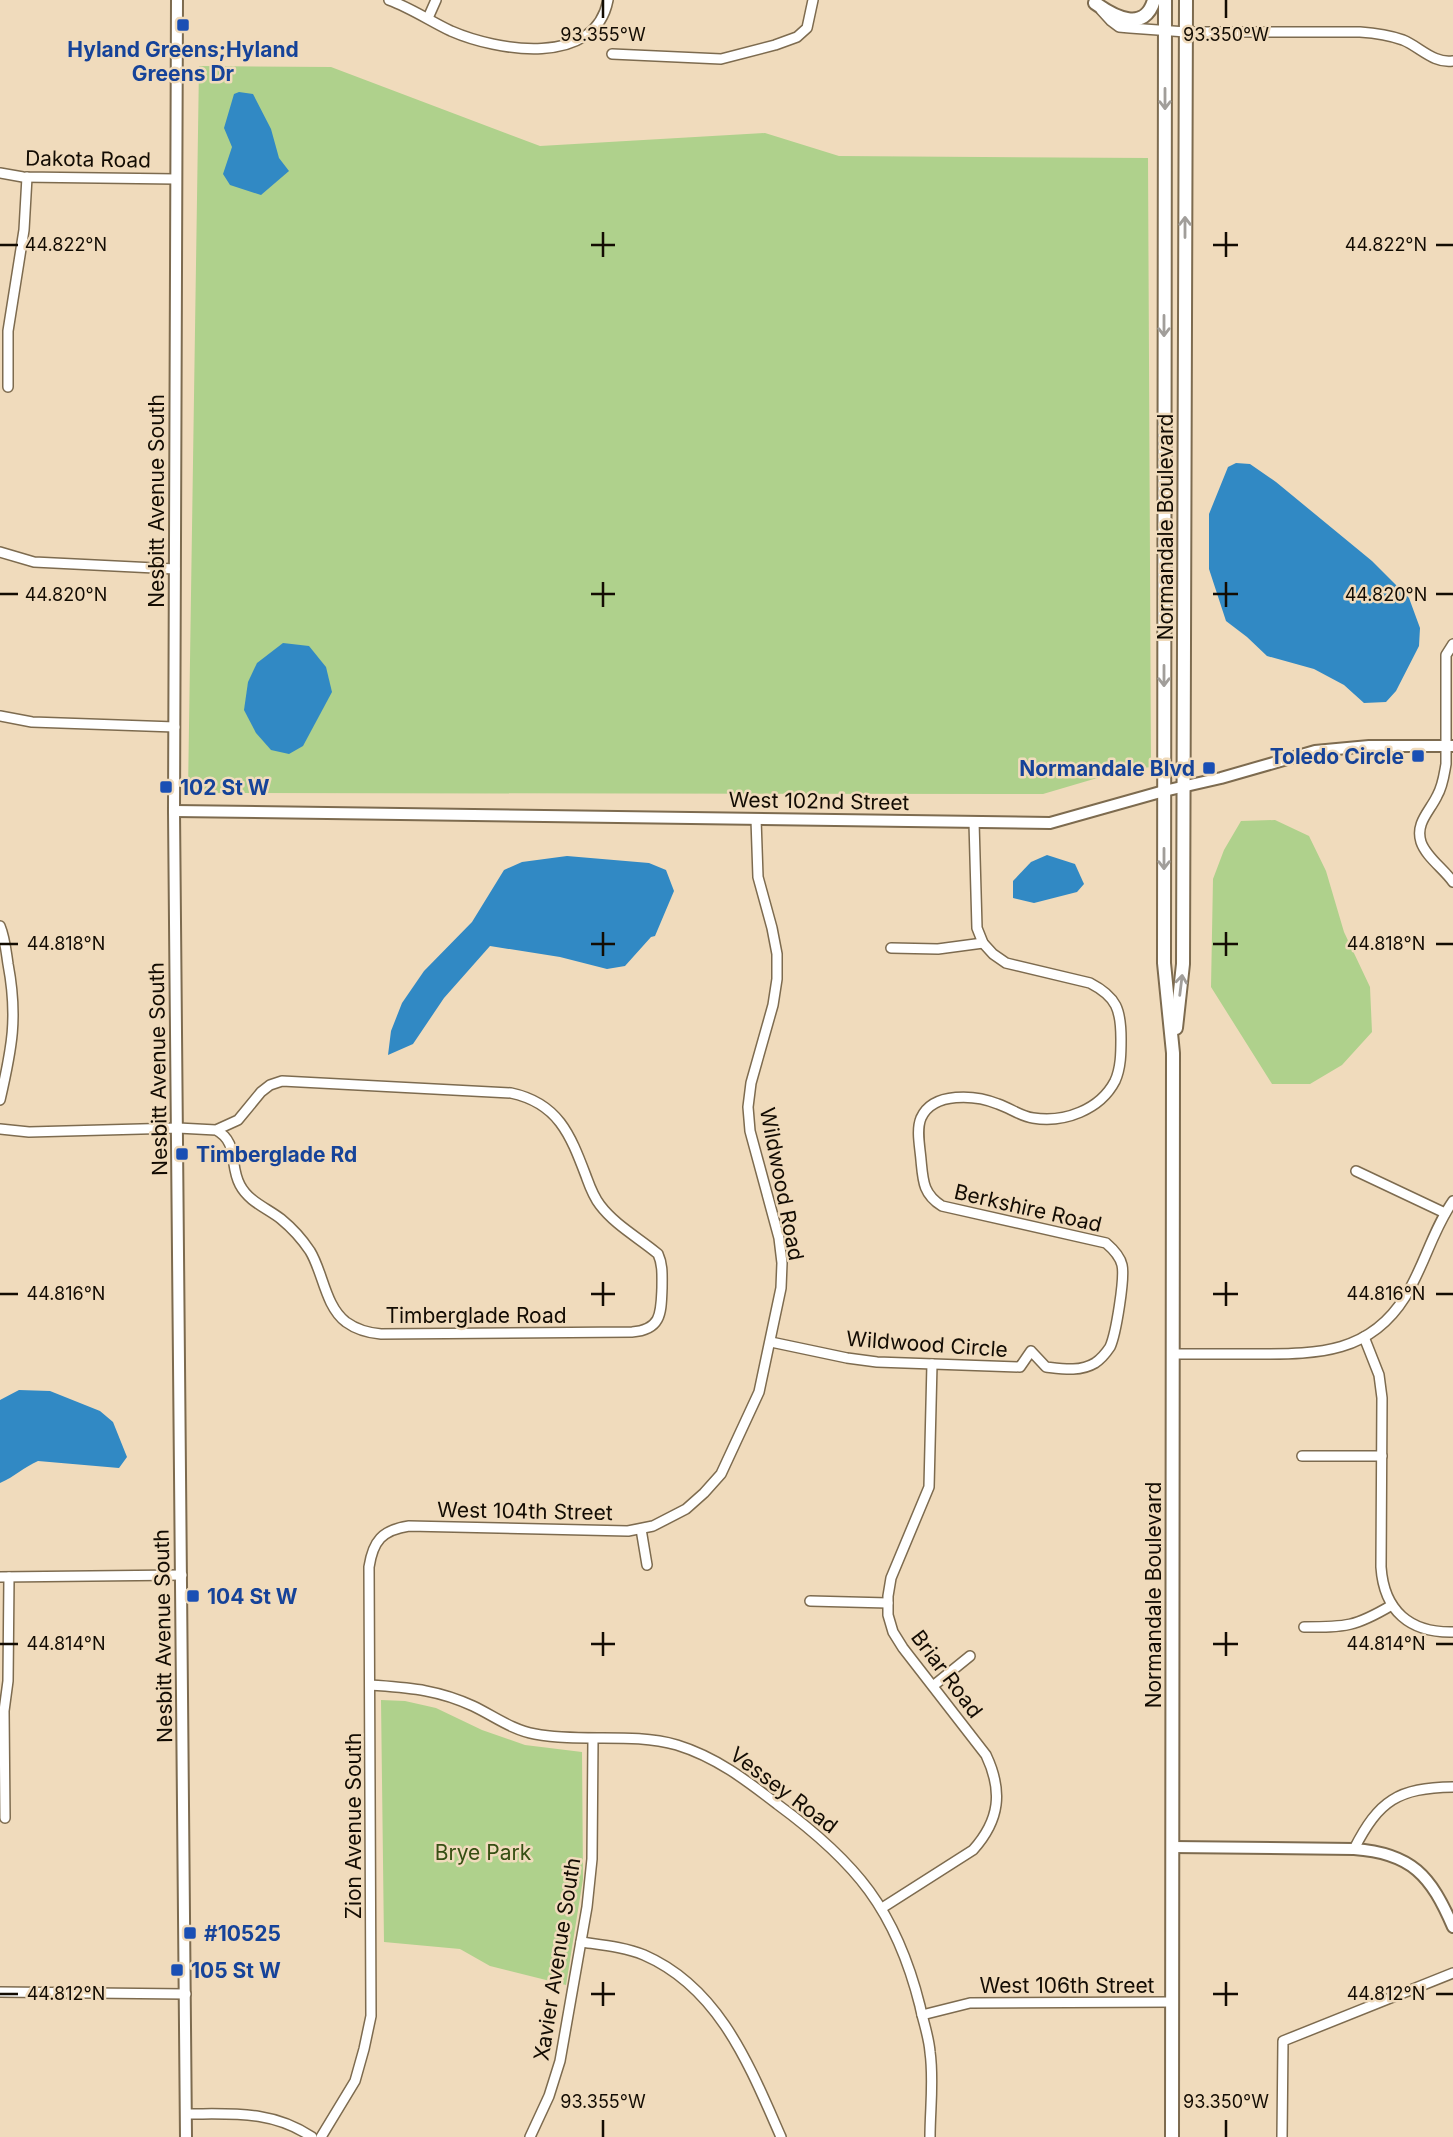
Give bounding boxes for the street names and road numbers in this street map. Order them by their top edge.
street label: Dakota Road [25,145,151,173]
street label: Nesbitt Avenue South [144,394,169,608]
street label: Normandale Boulevard [1153,414,1178,640]
street label: West 102nd Street [728,787,910,815]
street label: Nesbitt Avenue South [144,962,172,1176]
street label: Wildwood Road [755,1105,809,1263]
street label: Berkshire Road [952,1179,1104,1237]
street label: Timberglade Road [385,1303,567,1328]
street label: Wildwood Circle [845,1326,1009,1362]
street label: Normandale Boulevard [1141,1482,1166,1708]
street label: West 104th Street [437,1497,613,1525]
street label: Nesbitt Avenue South [149,1529,177,1743]
street label: Briar Road [906,1625,988,1723]
street label: Zion Avenue South [341,1733,366,1919]
street label: Vessey Road [725,1741,843,1839]
street label: Xavier Avenue South [529,1856,585,2062]
street label: West 106th Street [980,1973,1155,1998]

